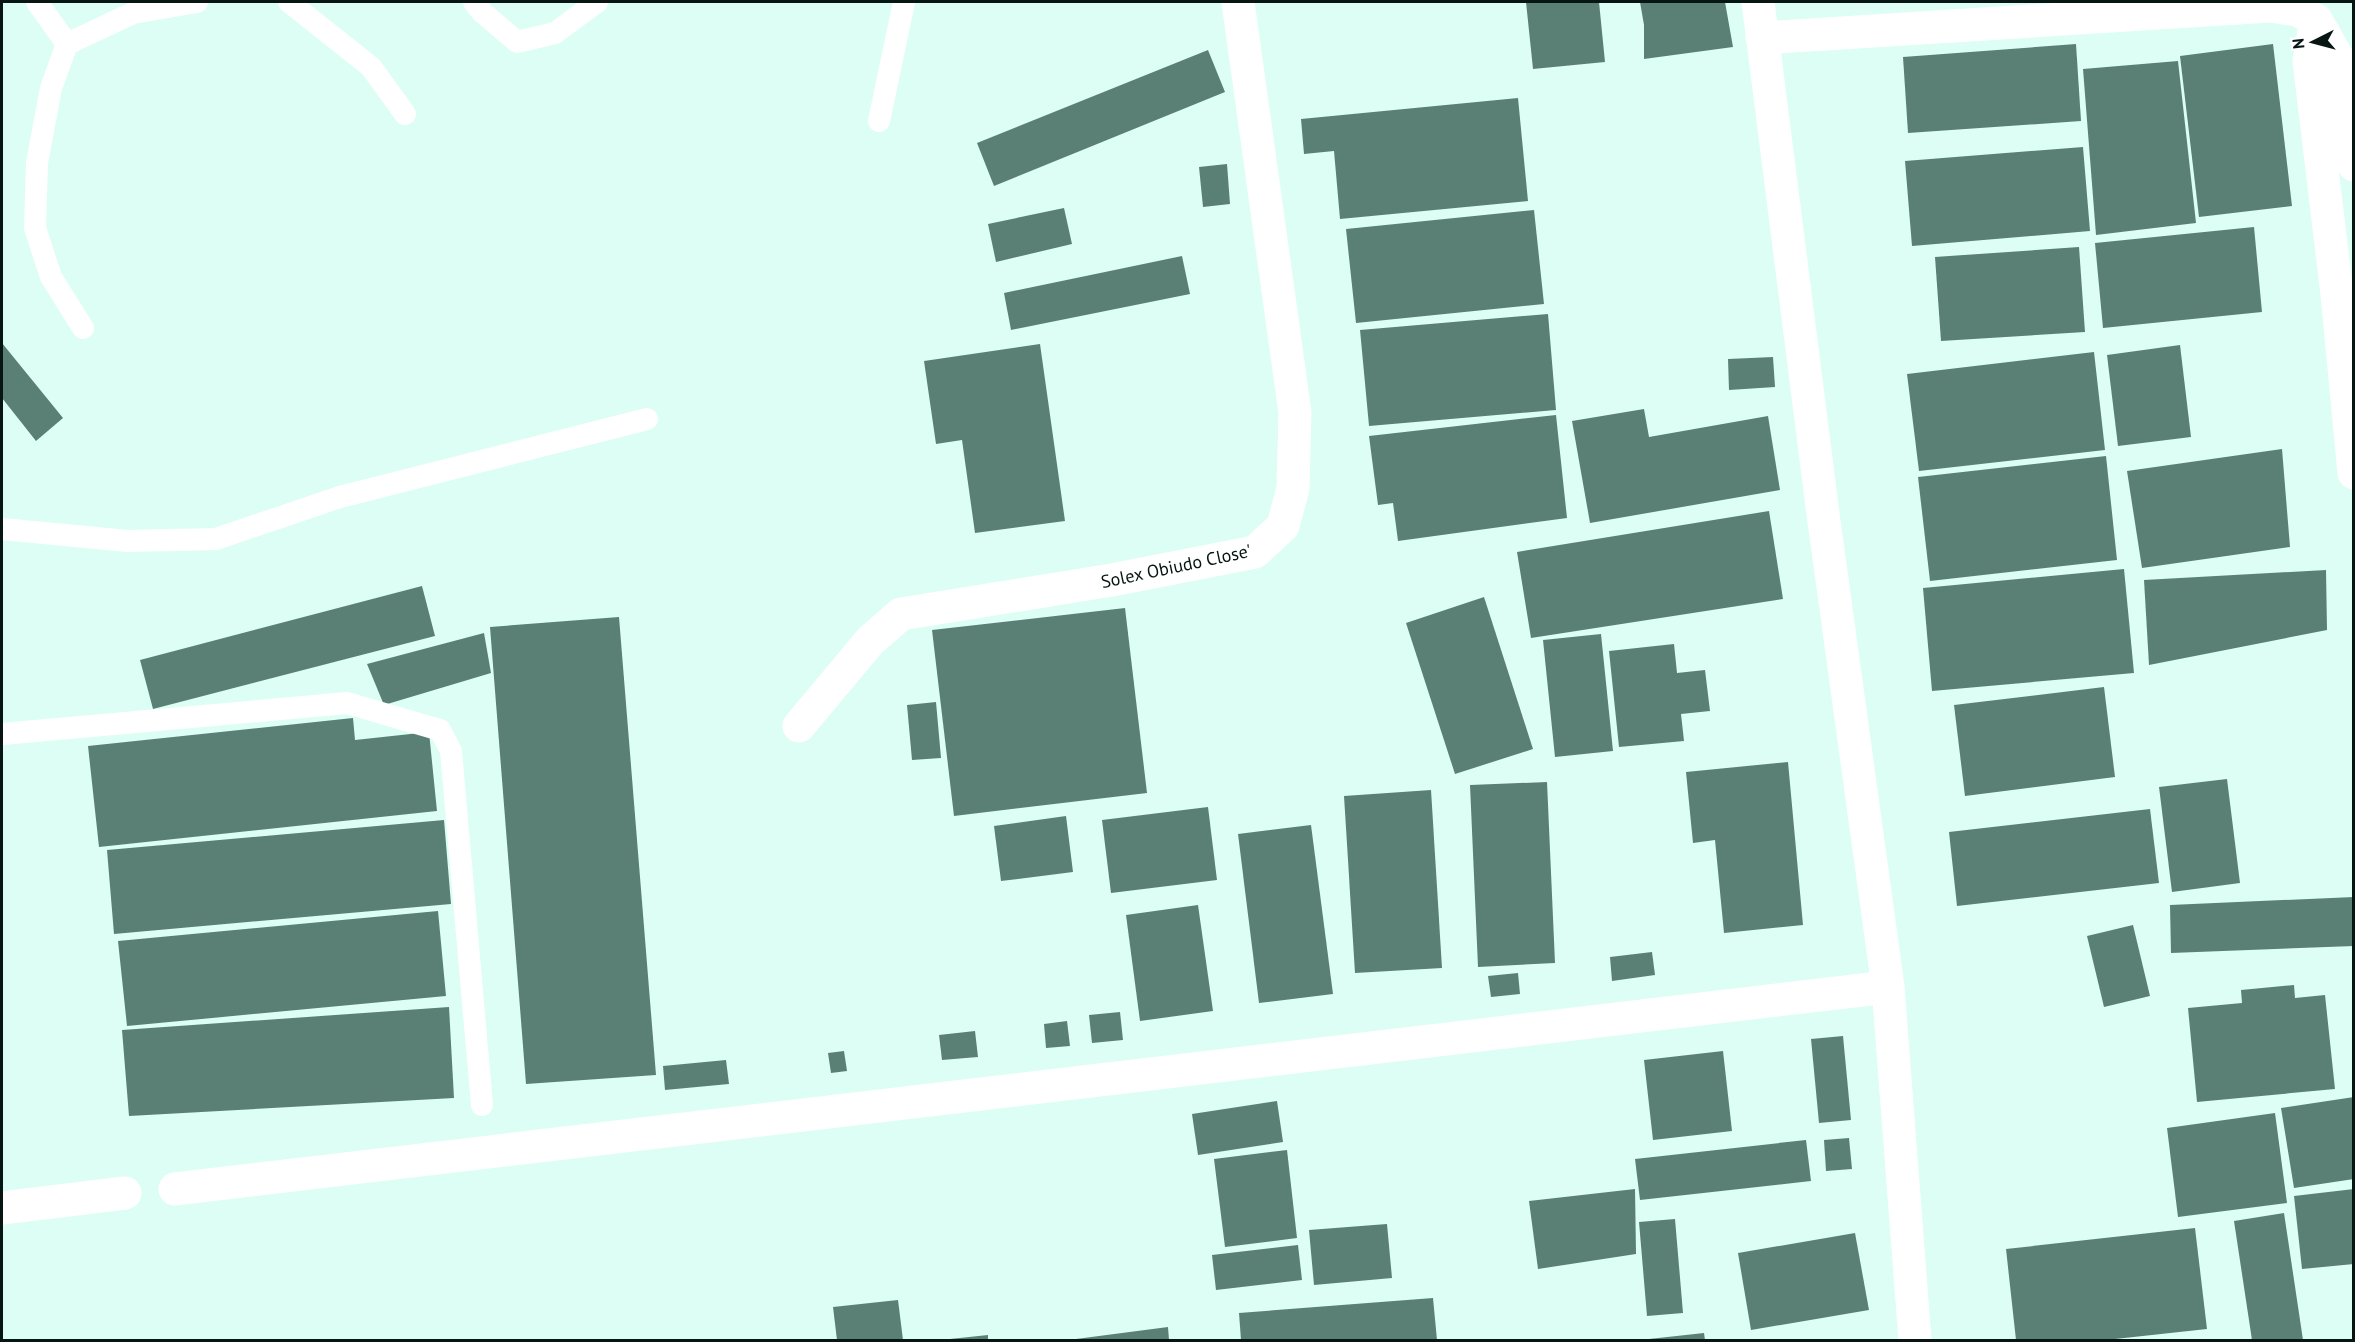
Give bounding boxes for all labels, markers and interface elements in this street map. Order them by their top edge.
north arrow [2283,12,2343,72]
text: N [2288,37,2309,50]
street label: Solex Obiudo Close' [1099,539,1253,593]

